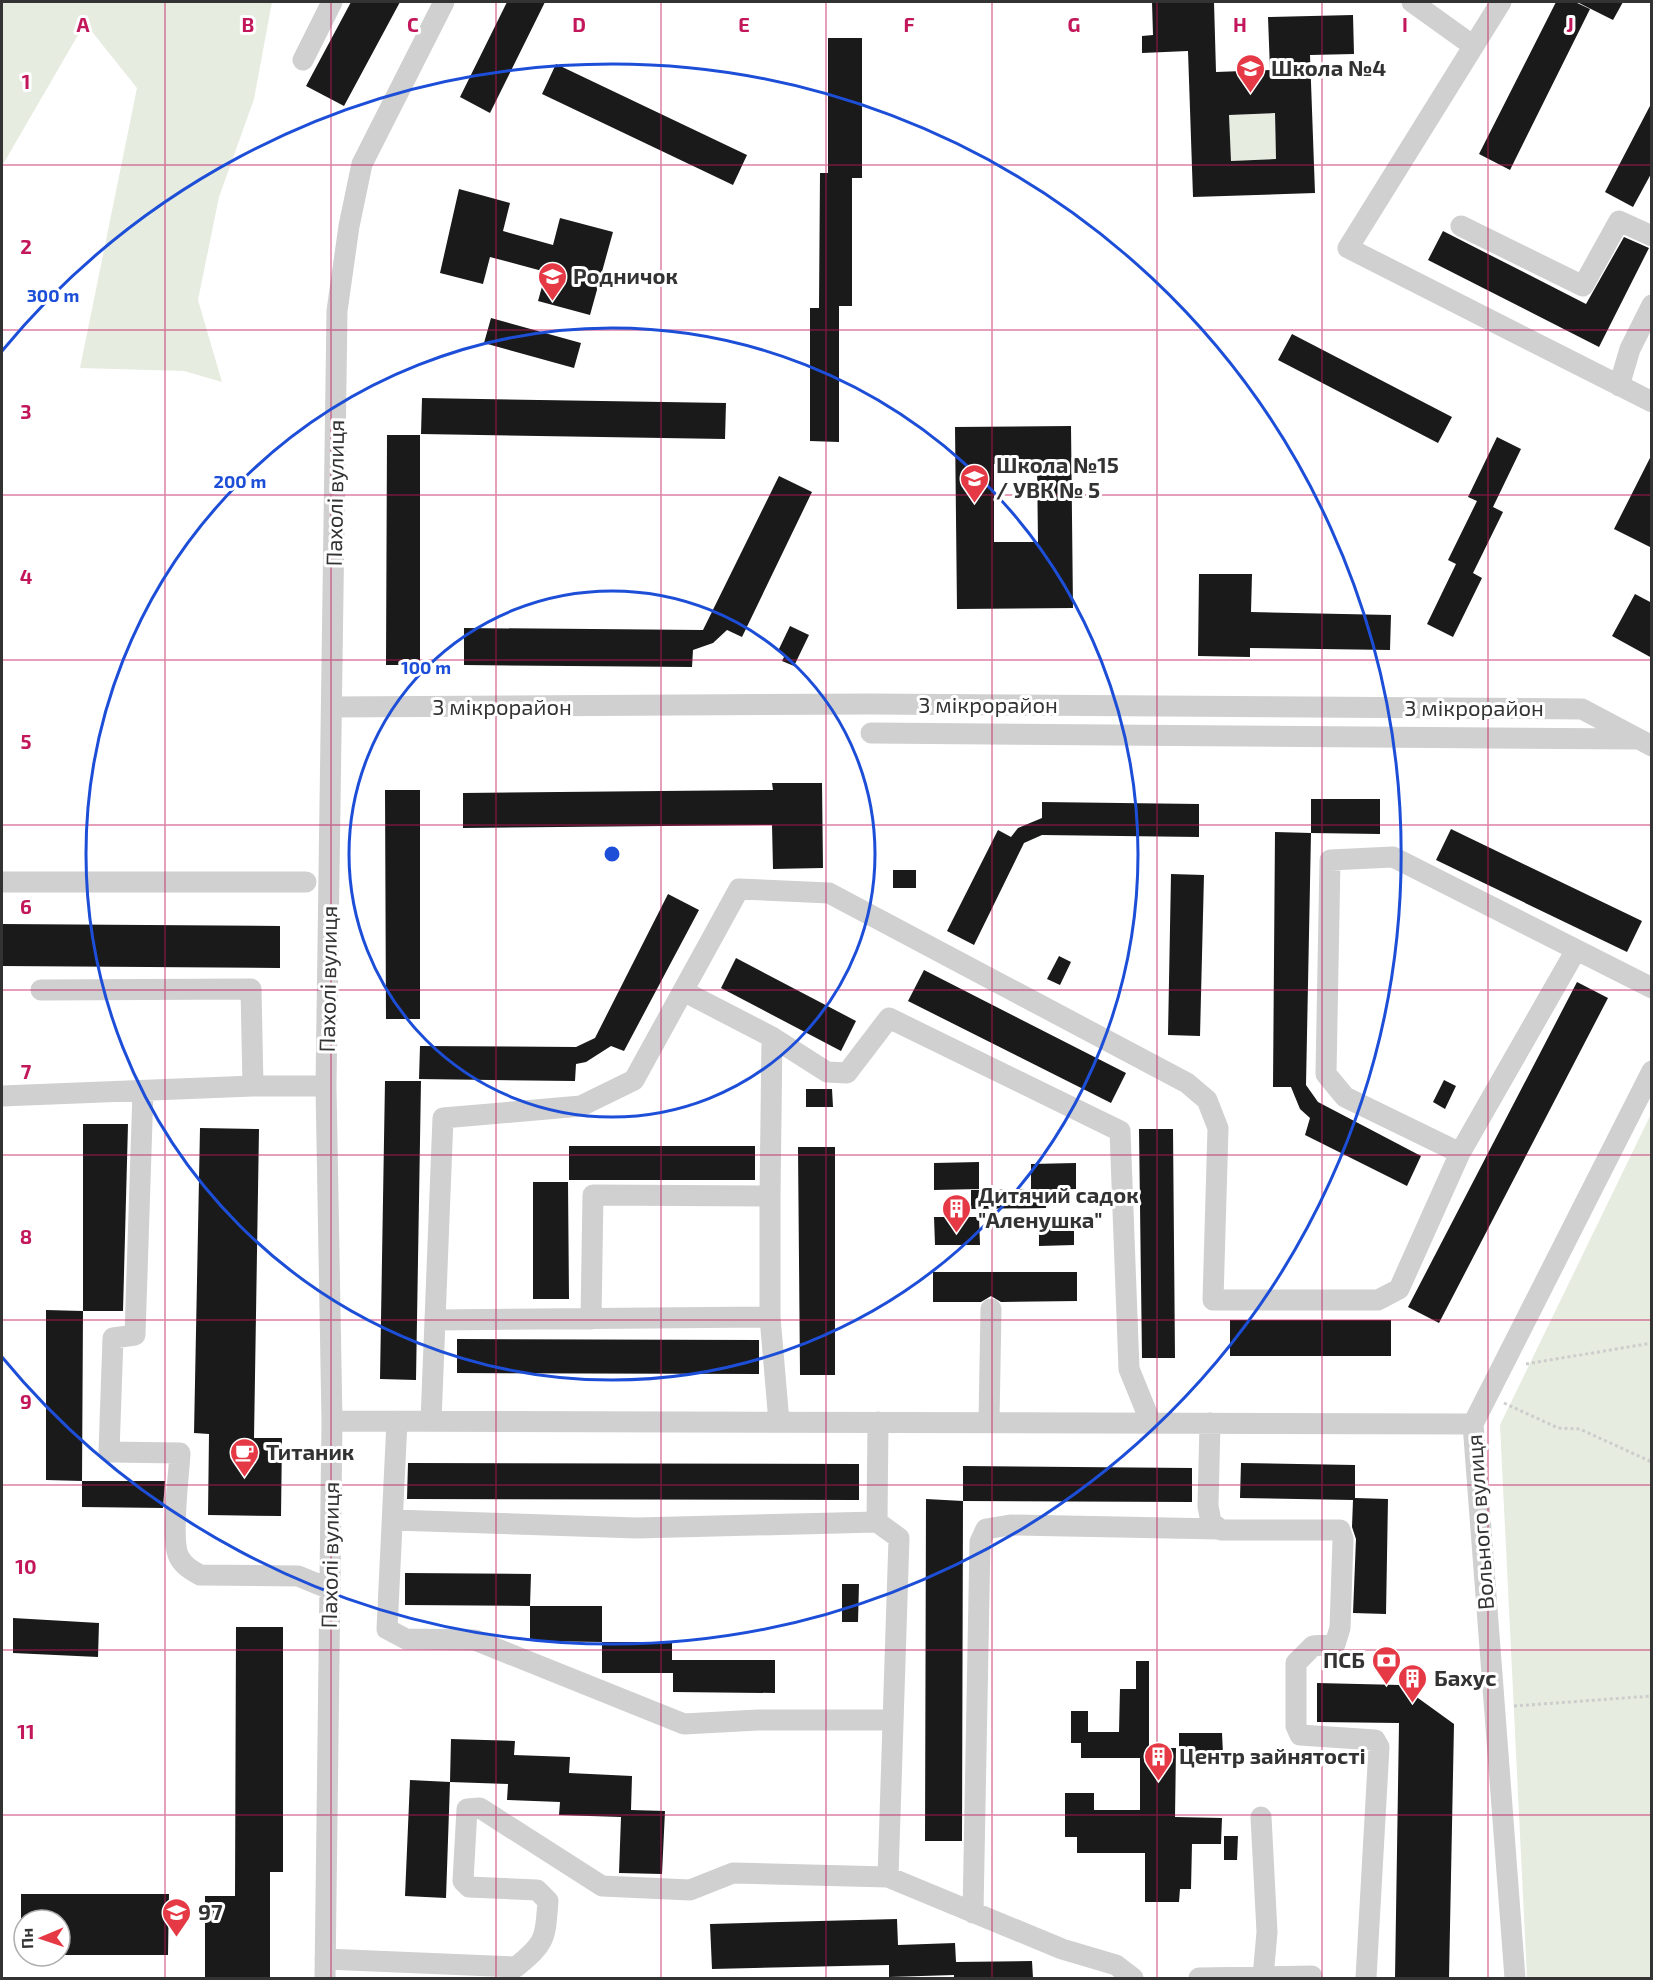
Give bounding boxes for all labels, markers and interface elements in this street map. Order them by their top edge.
text: A [76,12,90,36]
text: B [242,12,254,36]
text: C [407,12,419,36]
text: D [572,12,586,36]
text: E [738,12,750,36]
text: F [903,12,915,36]
text: G [1068,12,1080,36]
text: H [1233,12,1247,36]
text: I [1402,12,1408,36]
text: J [1566,12,1574,36]
school or university icon: Школа №4 [1234,52,1266,94]
place label: Школа №4 [1271,54,1386,80]
text: 1 [22,69,30,93]
text: 2 [20,234,32,258]
school or university icon: Родничок [536,260,568,302]
place label: Родничок [573,262,678,288]
text: 300 m [27,284,79,306]
text: 3 [20,399,32,423]
street label: Пахолі вулиця [320,419,349,567]
place label: Школа №15 / УВК № 5 [996,451,1119,502]
school or university icon: Школа №15 / УВК № 5 [959,462,991,504]
text: 200 m [214,470,266,492]
text: 4 [20,564,33,588]
text: 100 m [401,656,451,678]
street label: 3 мікрорайон [918,691,1058,717]
street label: 3 мікрорайон [432,693,572,719]
street label: 3 мікрорайон [1404,694,1544,720]
text: 5 [20,729,32,753]
centre of rings [602,844,622,864]
text: 6 [20,894,32,918]
street label: Пахолі вулиця [313,905,342,1053]
text: 7 [21,1059,32,1083]
place label: Дитячий садок "Аленушка" [978,1181,1139,1232]
building icon: Дитячий садок "Аленушка" [941,1192,973,1234]
text: 8 [20,1224,32,1248]
text: 9 [20,1389,32,1413]
street label: Вольного вулиця [1460,1433,1499,1611]
cafe icon: Титаник [229,1436,261,1478]
place label: Титаник [266,1438,354,1464]
street label: Пахолі вулиця [315,1481,344,1629]
text: 10 [15,1554,37,1578]
bank icon: ПСБ [1370,1644,1402,1686]
place label: ПСБ [1323,1646,1365,1672]
building icon: Бахус [1397,1662,1429,1704]
place label: Бахус [1434,1664,1496,1690]
text: 11 [17,1719,35,1743]
building icon: Центр зайнятості [1142,1740,1174,1782]
place label: Центр зайнятості [1179,1742,1366,1768]
school or university icon: 97 [161,1896,193,1938]
place label: 97 [198,1898,223,1924]
north arrow [12,1908,72,1968]
text: Пн [17,1928,36,1949]

